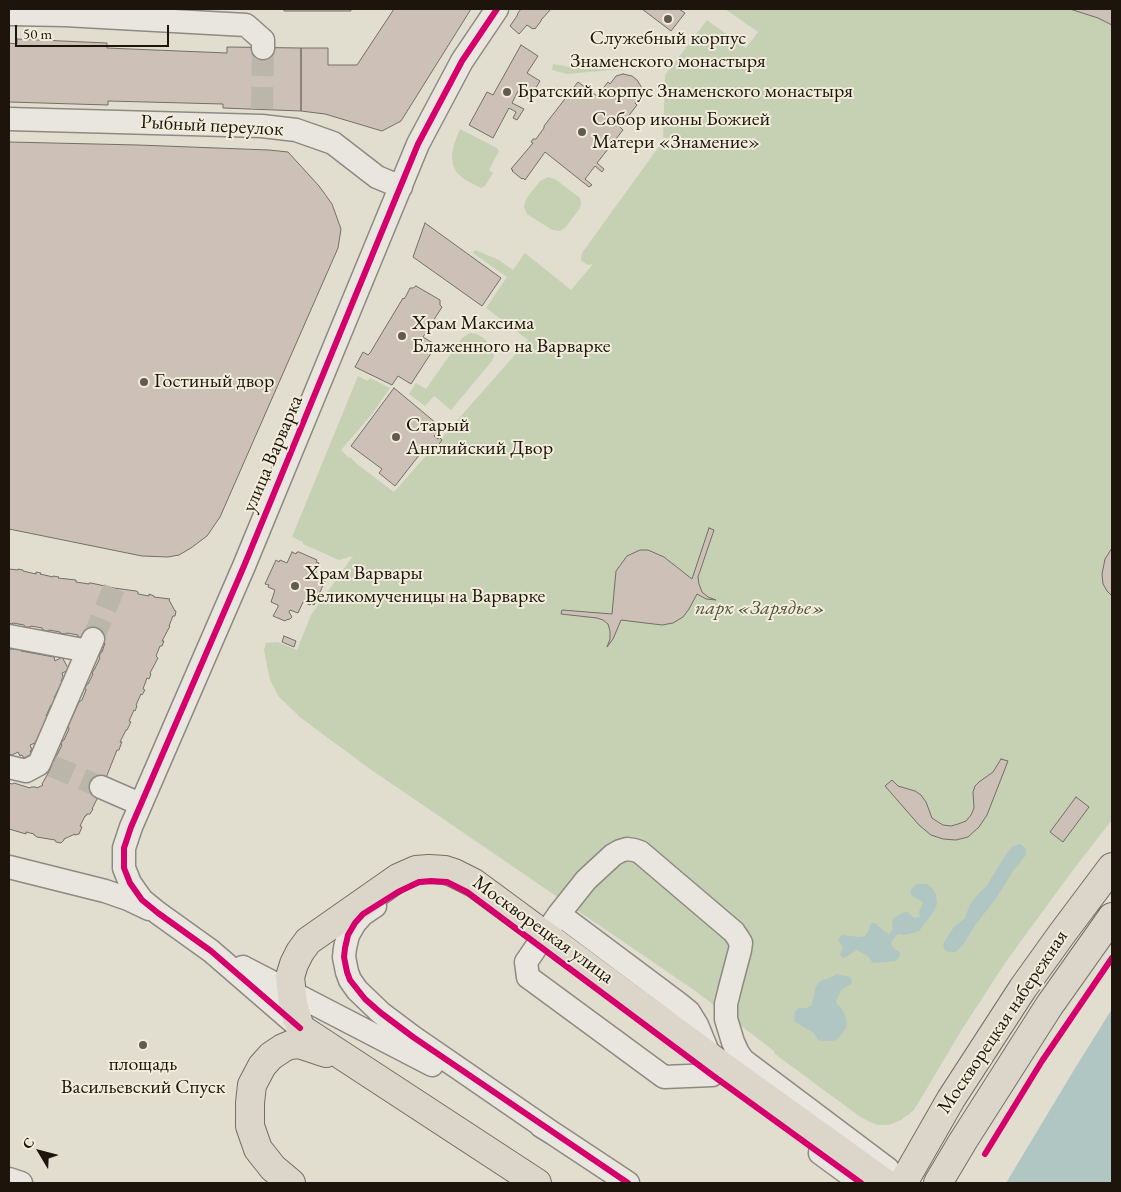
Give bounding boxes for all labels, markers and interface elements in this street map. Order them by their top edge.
marker: Служебный корпус Знаменского монастыря [662,13,674,25]
scale bar [18,15,171,47]
text: 50 m [23,24,52,43]
place label: Служебный корпус Знаменского монастыря [570,27,766,74]
place label: Братский корпус Знаменского монастыря [517,80,853,104]
marker: Братский корпус Знаменского монастыря [501,86,513,98]
place label: Собор иконы Божией Матери «Знамение» [592,108,770,155]
street label: Рыбный переулок [140,110,284,142]
marker: Собор иконы Божией Матери «Знамение» [576,126,588,138]
place label: Храм Максима Блаженного на Варварке [412,312,610,359]
marker: Храм Максима Блаженного на Варварке [396,330,408,342]
place label: Гостиный двор [154,370,274,394]
marker: Гостиный двор [138,376,150,388]
street label: улица Варварка [238,392,308,516]
place label: Старый Английский Двор [406,414,553,461]
marker: Старый Английский Двор [390,431,402,443]
place label: Храм Варвары Великомученицы на Варварке [305,562,545,609]
marker: Храм Варвары Великомученицы на Варварке [289,580,301,592]
park label: парк «Зарядье» [695,597,825,621]
street label: Москворецкая улица [468,871,618,989]
street label: Москворецкая набережная [933,926,1073,1118]
marker: площадь Васильевский Спуск [137,1039,149,1051]
place label: площадь Васильевский Спуск [61,1053,225,1100]
north arrow [15,1127,65,1177]
text: С [18,1134,38,1152]

